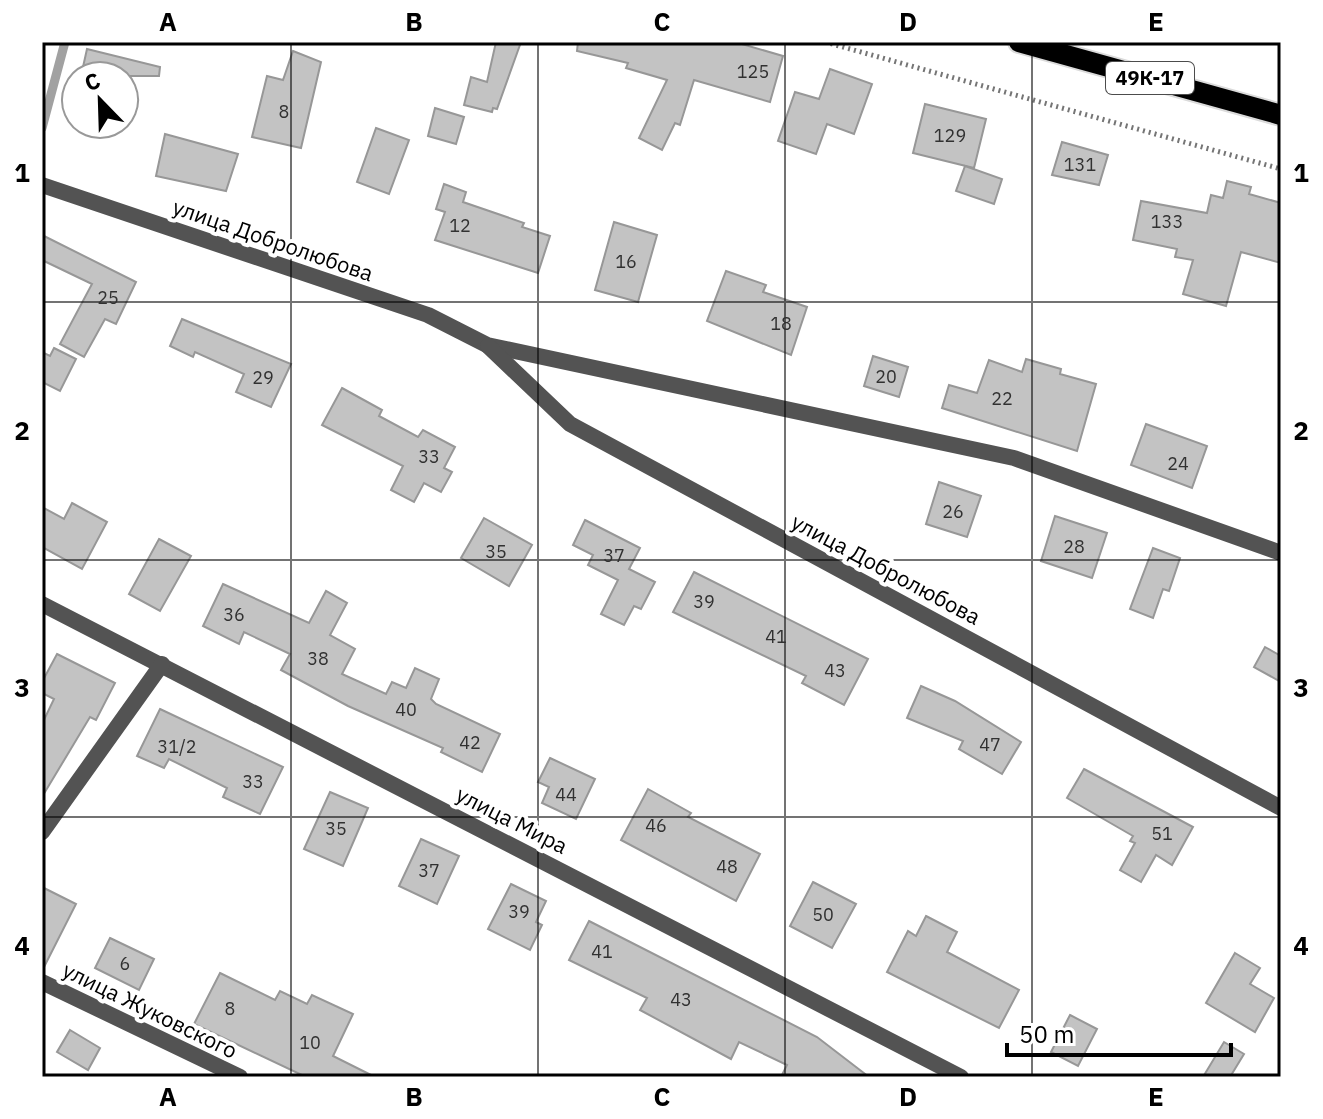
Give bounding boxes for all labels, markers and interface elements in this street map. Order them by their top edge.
text: A [159,4,177,38]
text: B [405,4,423,38]
text: C [654,4,671,38]
text: D [899,4,917,38]
text: E [1148,4,1164,38]
north arrow [60,60,140,140]
house number: 125 [737,60,769,83]
road number: 49К-17 [1106,62,1194,94]
text: С [80,65,104,97]
house number: 8 [279,100,289,123]
house number: 129 [934,124,966,147]
house number: 131 [1064,153,1096,176]
text: 1 [14,155,30,189]
text: 1 [1293,155,1309,189]
street label: улица Добролюбова [169,192,377,288]
house number: 133 [1151,210,1183,233]
house number: 12 [449,214,471,237]
house number: 16 [615,250,637,273]
house number: 25 [97,286,119,309]
house number: 18 [770,312,792,335]
house number: 20 [875,365,897,388]
house number: 29 [252,366,274,389]
house number: 22 [991,387,1013,410]
text: 2 [14,413,30,447]
text: 2 [1293,413,1309,447]
house number: 33 [418,445,440,468]
house number: 24 [1167,452,1189,475]
house number: 26 [942,500,964,523]
street label: улица Добролюбова [787,506,986,631]
house number: 28 [1063,535,1085,558]
house number: 35 [485,540,507,563]
house number: 37 [603,544,625,567]
house number: 39 [693,590,715,613]
house number: 36 [223,603,245,626]
house number: 41 [765,625,787,648]
house number: 38 [307,647,329,670]
house number: 43 [824,659,846,682]
text: 3 [14,670,30,704]
text: 3 [1293,670,1309,704]
house number: 40 [395,698,417,721]
house number: 42 [459,731,481,754]
house number: 47 [979,733,1001,756]
house number: 31/2 [157,735,197,758]
house number: 33 [242,770,264,793]
street label: улица Мира [452,779,573,860]
house number: 44 [555,783,577,806]
house number: 46 [645,814,667,837]
house number: 35 [325,817,347,840]
house number: 51 [1151,822,1173,845]
house number: 48 [716,855,738,878]
house number: 37 [418,859,440,882]
house number: 39 [508,900,530,923]
house number: 50 [812,903,834,926]
text: 4 [14,928,30,962]
text: 4 [1293,928,1309,962]
house number: 41 [591,940,613,963]
house number: 6 [120,952,130,975]
street label: улица Жуковского [58,955,242,1064]
house number: 43 [670,988,692,1011]
house number: 8 [225,997,235,1020]
scale bar [1007,1007,1231,1057]
text: 50 m [1019,1018,1074,1050]
house number: 10 [299,1031,321,1054]
text: A [159,1079,177,1113]
text: B [405,1079,423,1113]
text: C [654,1079,671,1113]
text: D [899,1079,917,1113]
text: E [1148,1079,1164,1113]

